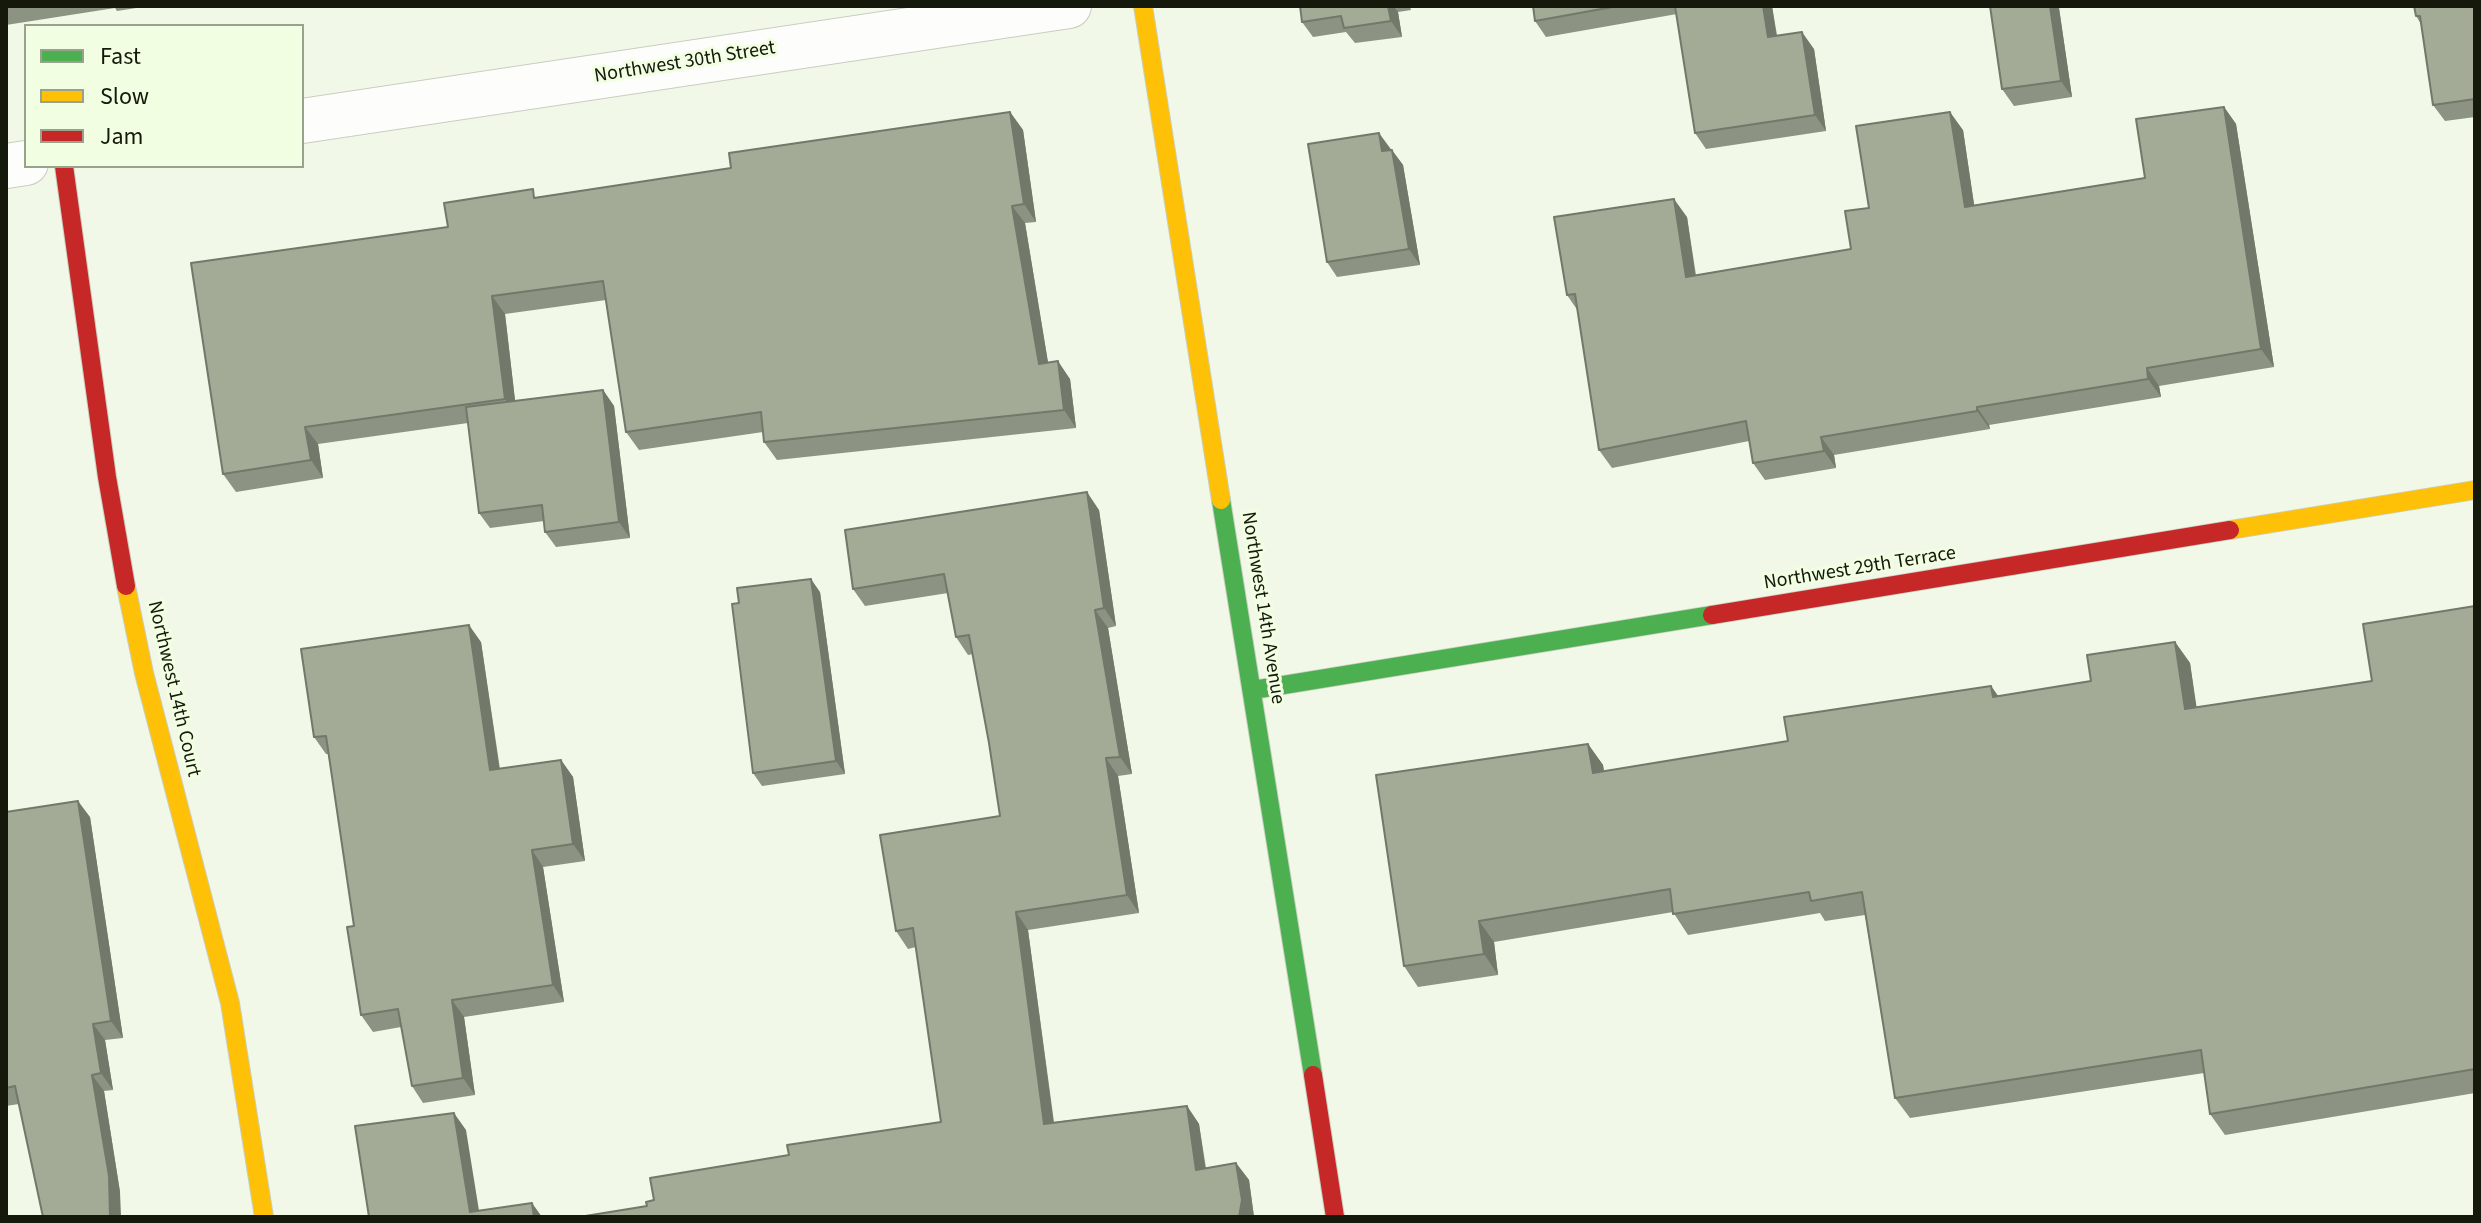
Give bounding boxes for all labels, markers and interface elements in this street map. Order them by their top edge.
legend [24,24,304,168]
street label: Northwest 30th Street [593,37,777,89]
text: Fast [100,39,141,74]
text: Slow [100,79,149,114]
text: Jam [100,119,144,154]
street label: Northwest 14th Avenue [1235,510,1289,706]
street label: Northwest 29th Terrace [1762,542,1958,596]
street label: Northwest 14th Court [141,599,205,779]

